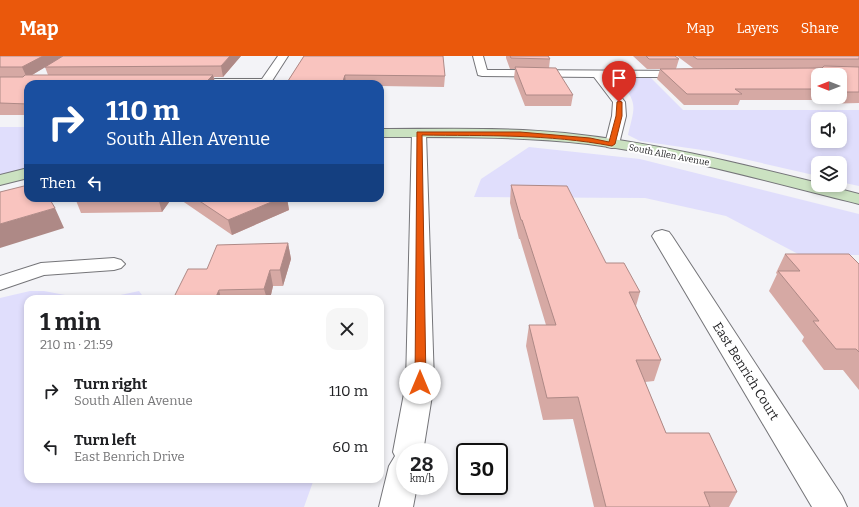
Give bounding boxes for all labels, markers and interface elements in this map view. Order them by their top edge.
text: Map [20,17,59,40]
text: Map [686,20,714,37]
text: Layers [736,20,779,37]
text: Share [801,20,839,37]
pin [602,61,636,102]
icon: arrive [608,67,630,89]
north arrow [811,68,847,104]
map controls [811,68,847,192]
text: 110 m [106,94,180,127]
icon: right [40,96,92,148]
button: sound [811,112,847,148]
text: South Allen Avenue [106,128,270,150]
street label: South Allen Avenue [628,142,710,168]
button: layers [811,156,847,192]
icon: left [84,172,106,194]
text: Then [40,174,76,192]
text: 1 min [40,308,101,336]
button: close [326,308,368,350]
street label: East Benrich Court [710,319,782,423]
text: 210 m · 21:59 [40,337,113,352]
position arrow [399,362,441,404]
text: Turn right [74,375,147,393]
icon: right [40,380,62,402]
text: 110 m [329,382,368,400]
text: South Allen Avenue [74,393,193,408]
text: Turn left [74,431,136,449]
icon: left [40,436,62,458]
text: 60 m [332,438,368,456]
speed limit sign: 30 [456,443,508,495]
text: East Benrich Drive [74,449,185,464]
text: 28 [410,452,434,476]
text: km/h [410,473,434,485]

